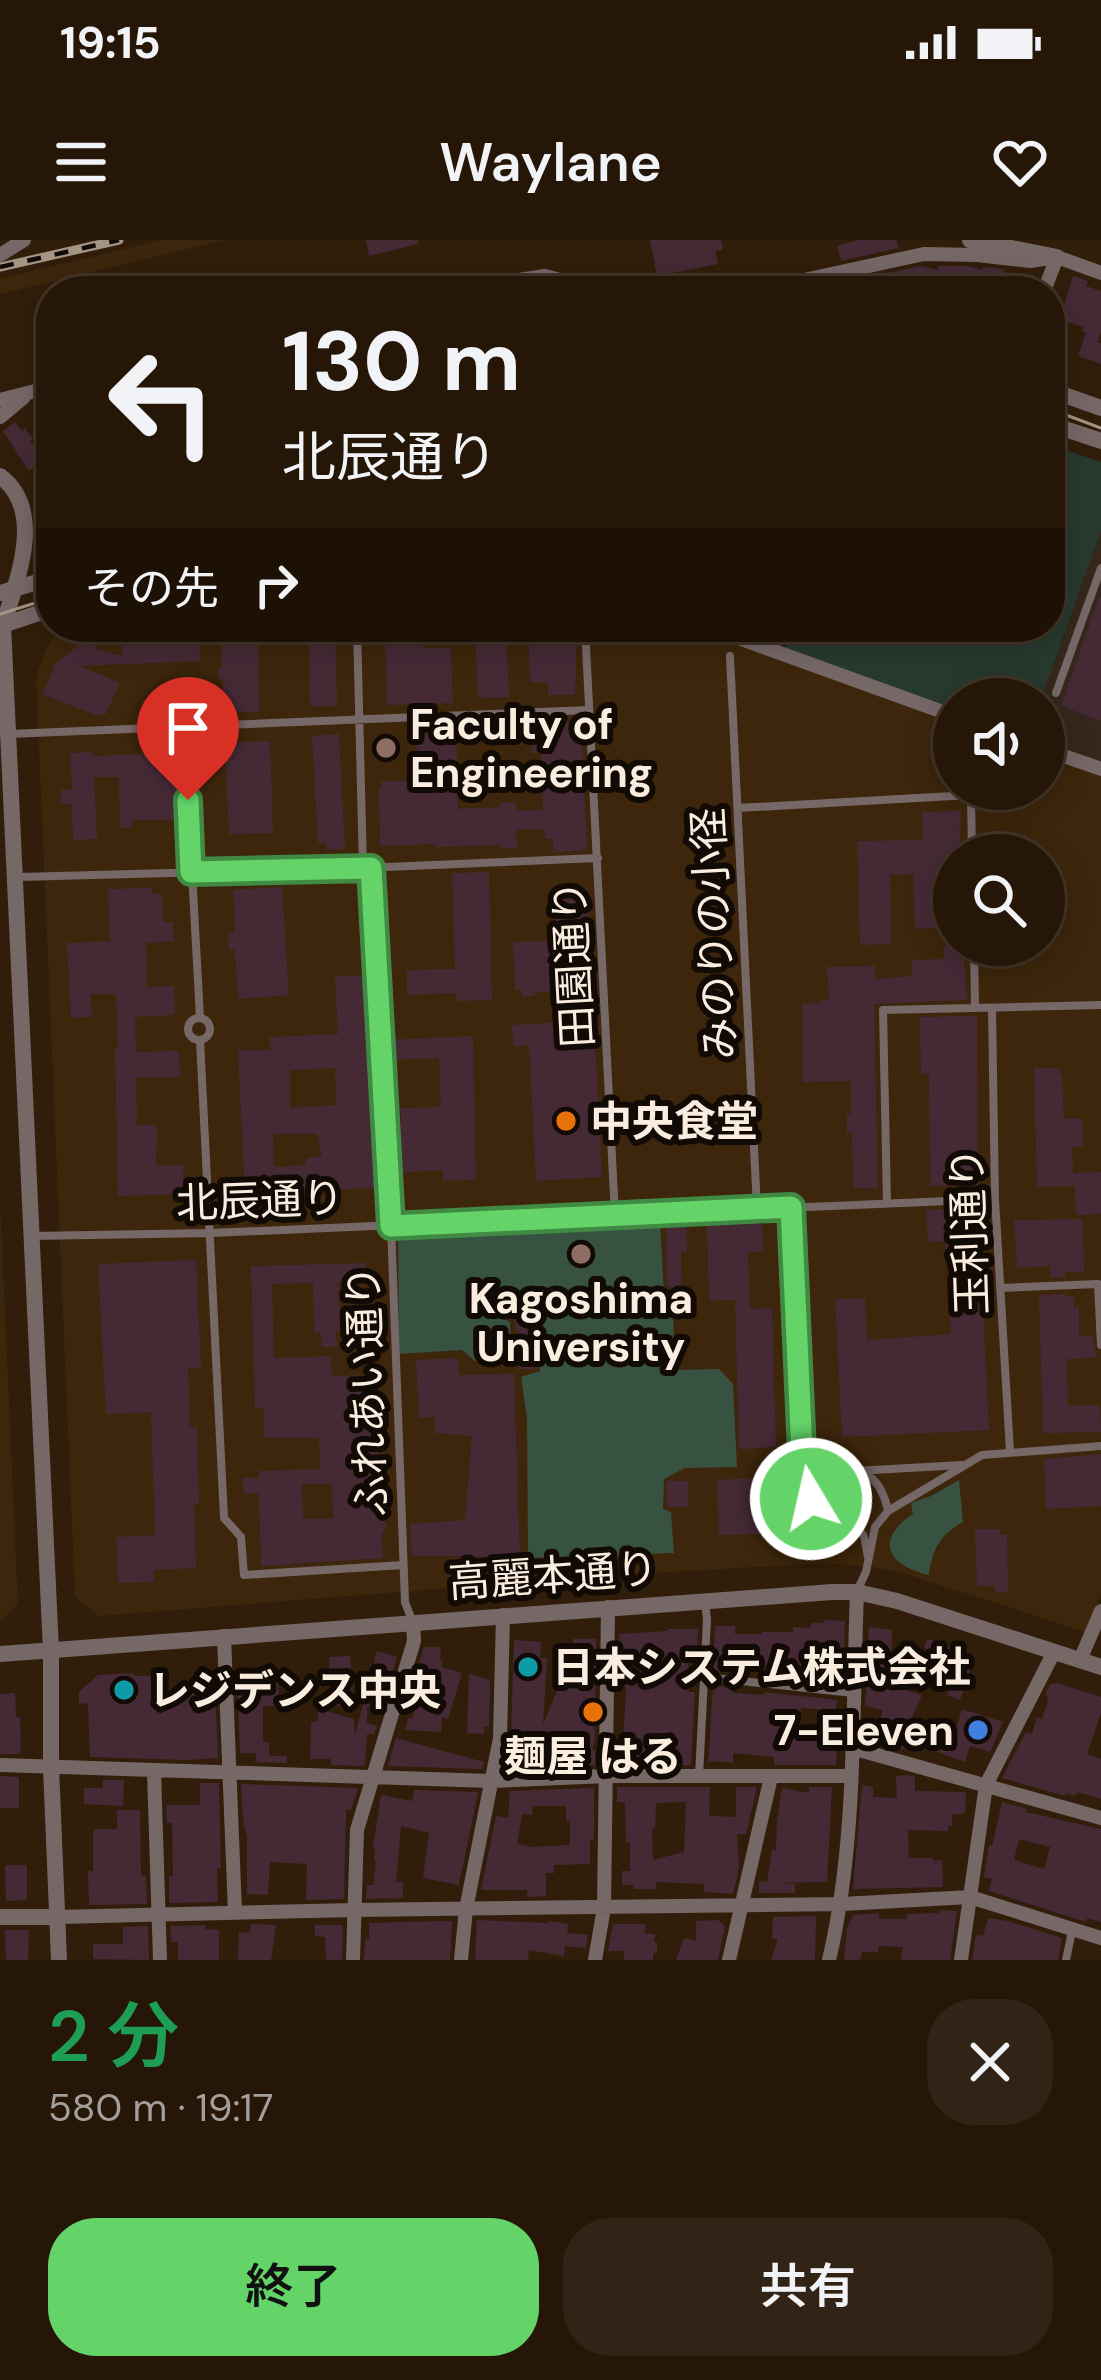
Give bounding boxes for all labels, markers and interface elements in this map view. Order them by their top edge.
text: 19:15 [60,13,161,72]
text: Waylane [439,127,662,198]
icon: menu [48,129,114,195]
icon: heart [987,129,1053,195]
text: 130 m [282,307,521,416]
icon: left [84,324,240,480]
text: 北辰通り [282,422,498,493]
icon: right [243,552,309,618]
text: その先 [84,559,219,618]
pin [137,677,239,800]
map controls [933,678,1065,966]
button: sound [933,678,1065,810]
icon: arrive [155,695,221,761]
place label: Faculty of Engineering [410,697,653,800]
marker: Faculty of Engineering [373,735,399,761]
street label: みのりの小径 [680,807,749,1061]
button: search [933,834,1065,966]
street label: 田園通り [542,879,605,1049]
place label: 中央食堂 [590,1094,758,1149]
marker: 中央食堂 [553,1108,579,1134]
street label: 玉利通り [939,1146,1000,1316]
street label: 北辰通り [175,1170,345,1231]
marker: Kagoshima University [568,1241,594,1267]
street label: ふれあい通り [336,1264,399,1518]
place label: Kagoshima University [469,1271,693,1374]
position arrow [748,1436,874,1562]
street label: 高麗本通り [446,1541,660,1610]
place label: 日本システム株式会社 [552,1640,971,1695]
marker: 日本システム株式会社 [515,1654,541,1680]
place label: レジデンス中央 [148,1663,441,1718]
marker: レジデンス中央 [111,1677,137,1703]
marker: 麺屋 はる [580,1699,606,1725]
place label: 7-Eleven [774,1703,954,1758]
marker: 7-Eleven [965,1717,991,1743]
place label: 麺屋 はる [504,1729,682,1784]
text: 2 分 [48,1990,179,2083]
button: close [927,1999,1053,2125]
text: 580 m · 19:17 [48,2082,273,2133]
button: 終了 [48,2218,539,2356]
button: 共有 [563,2218,1053,2356]

